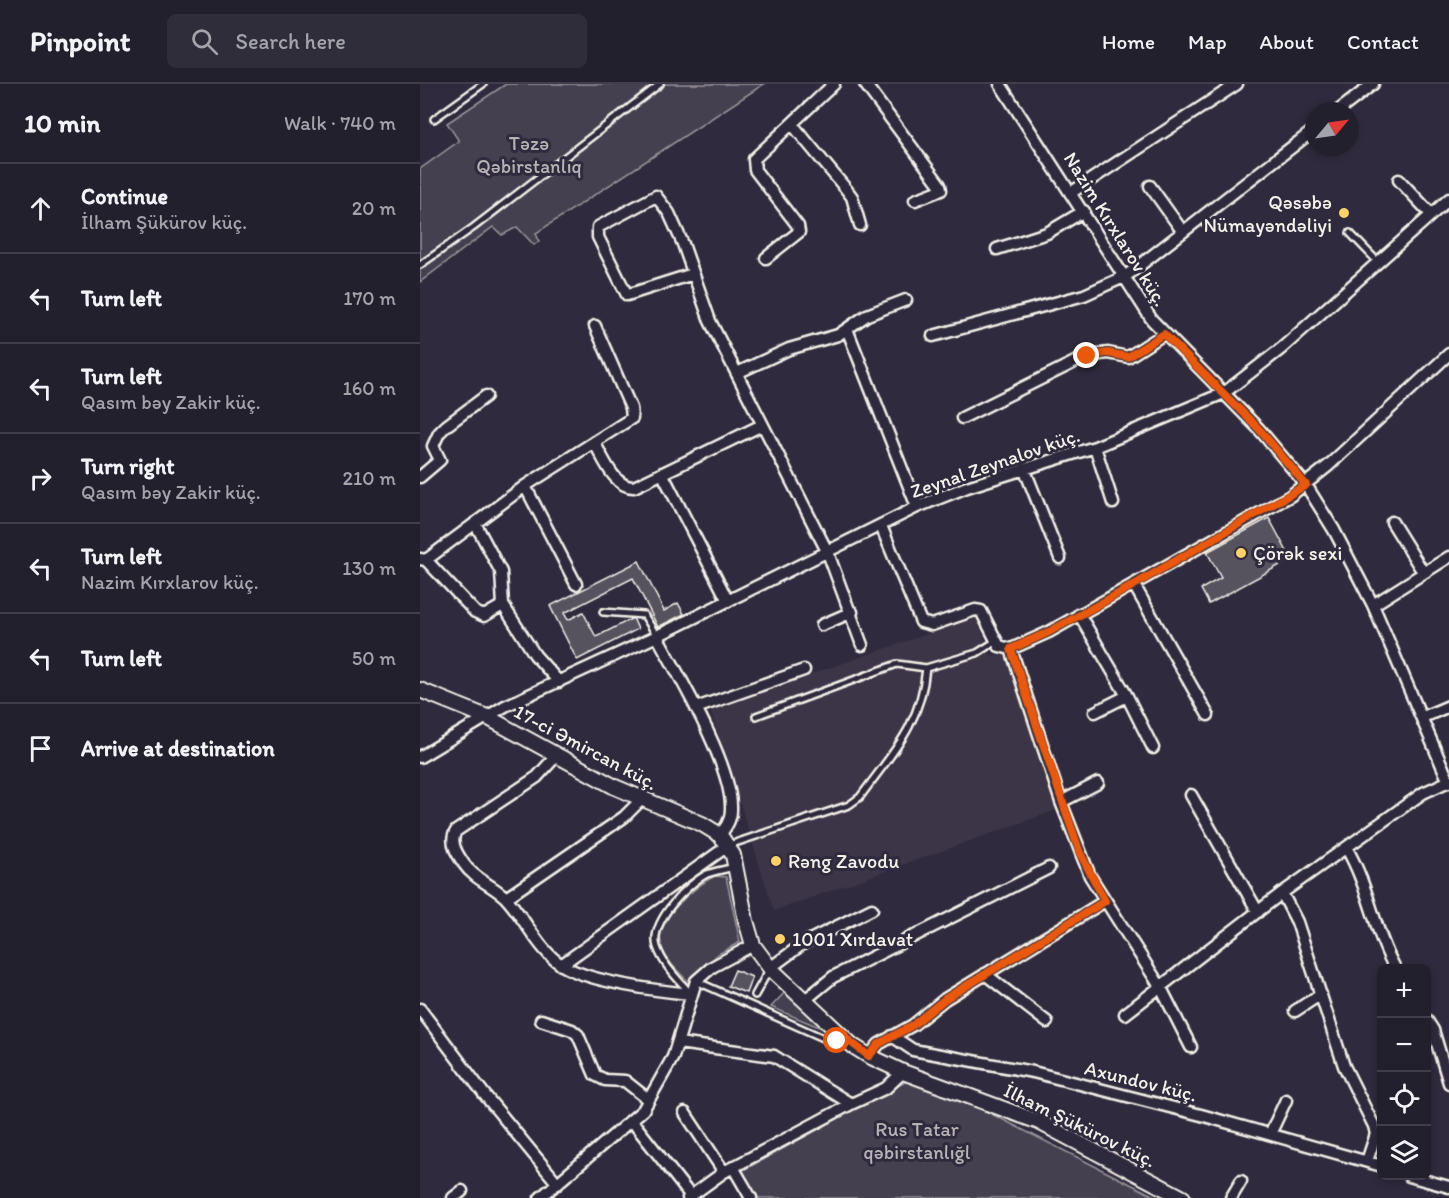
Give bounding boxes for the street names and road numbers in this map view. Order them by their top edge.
street label: Nazim Kırxlarov küç. [1059,147,1173,311]
street label: Zeynal Zeynalov küç. [907,423,1083,503]
street label: 17-ci Əmircan küç. [510,699,662,795]
street label: Axundov küç. [1082,1055,1200,1107]
street label: İlham Şükürov küç. [1000,1078,1160,1172]

